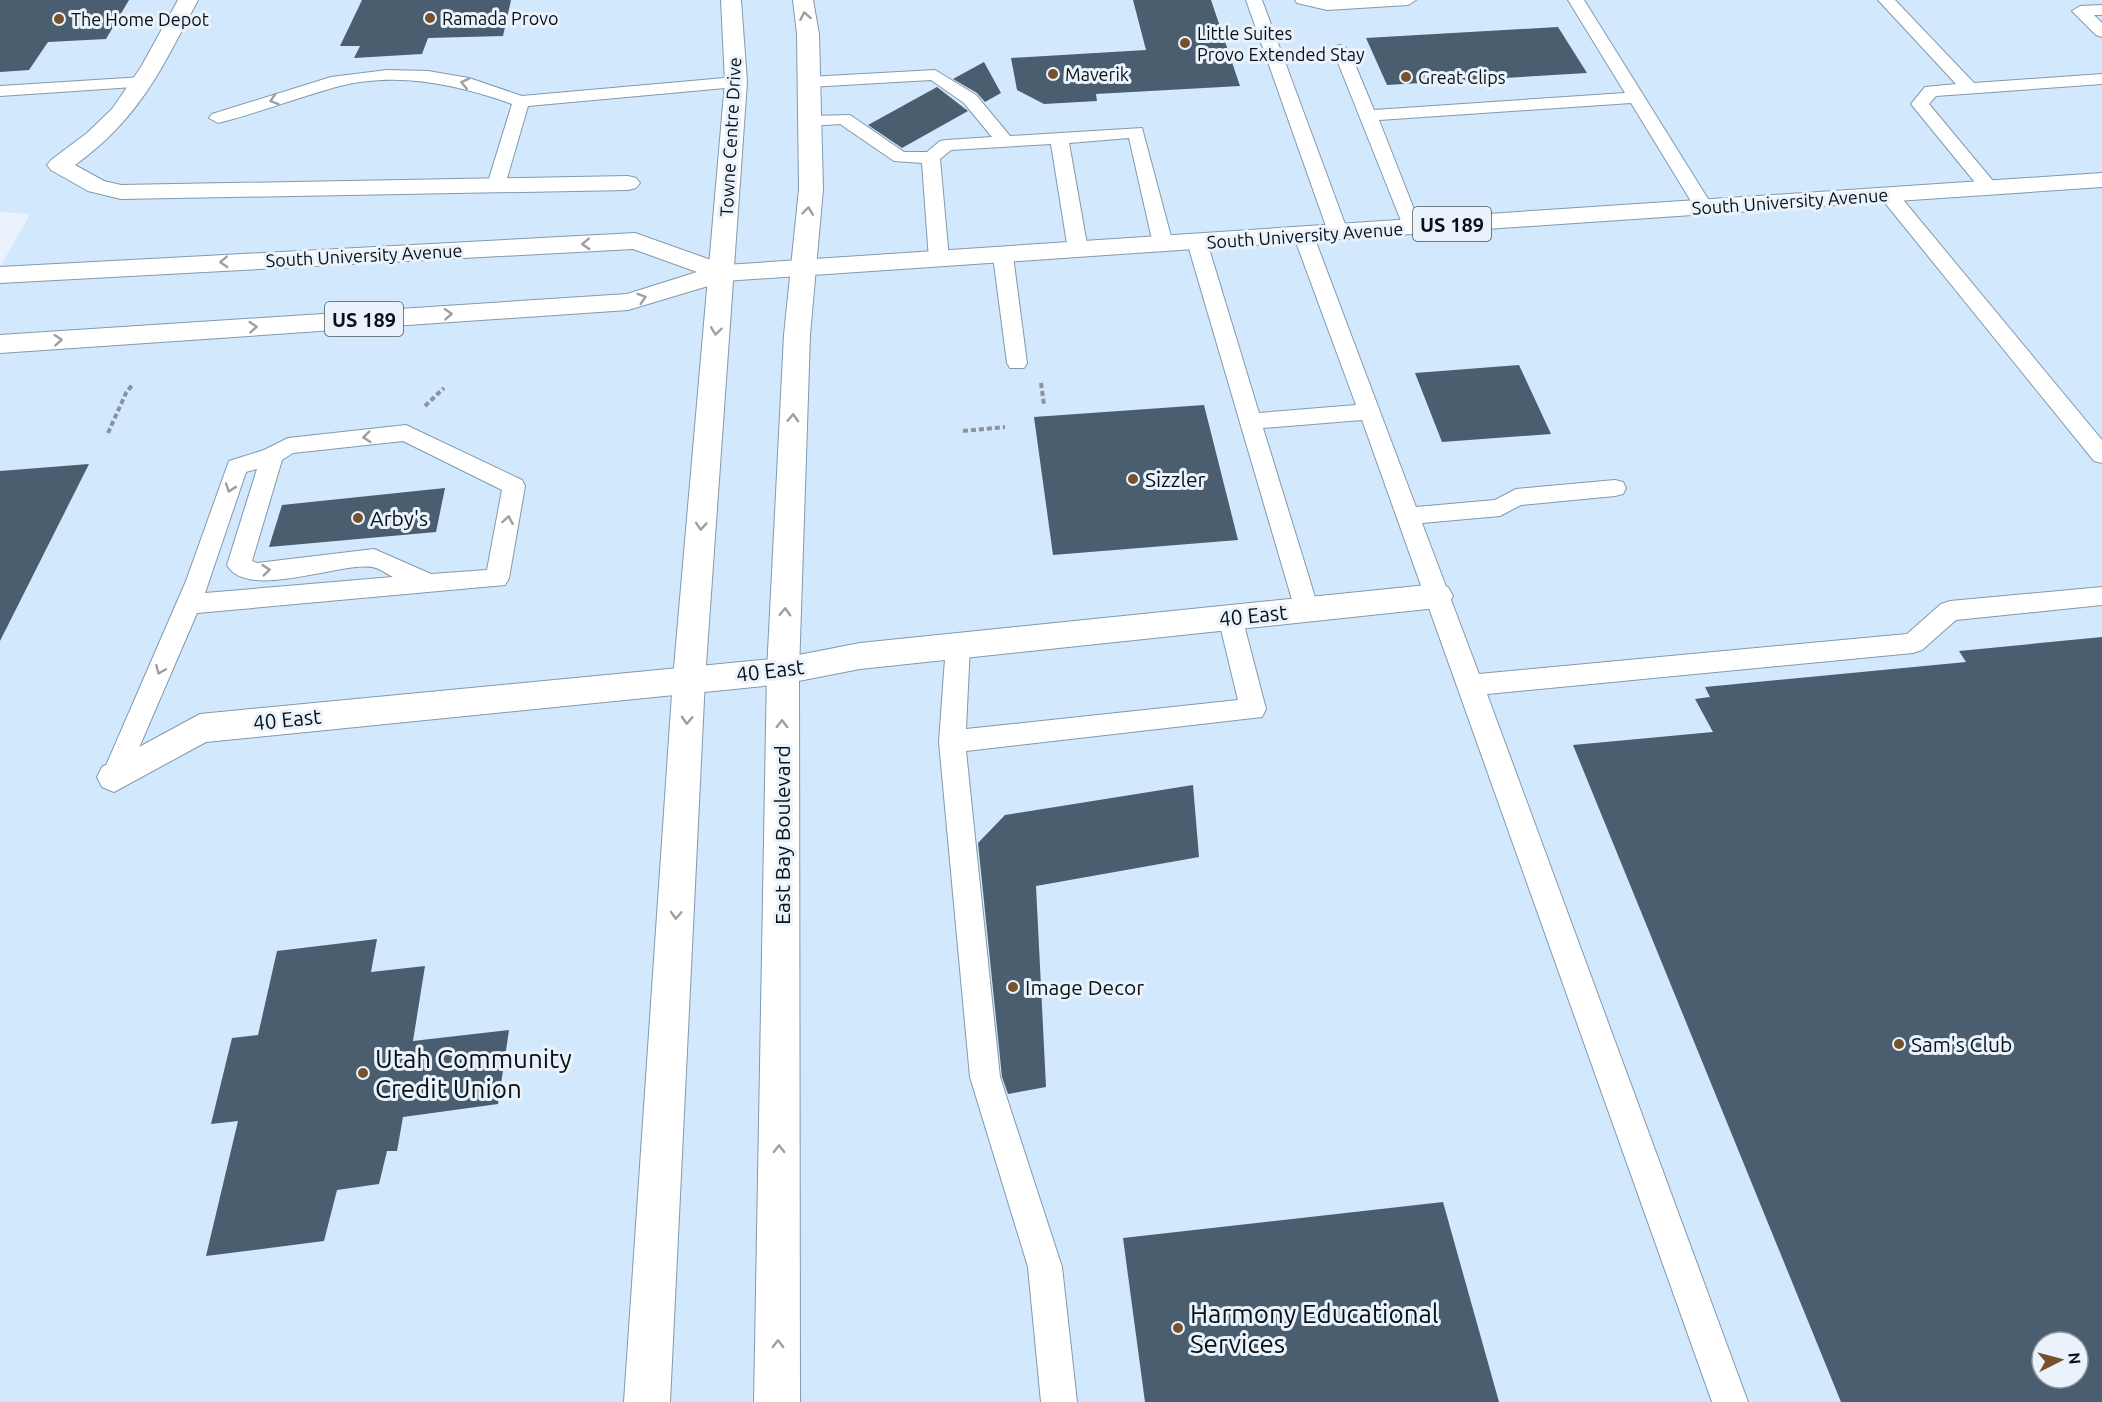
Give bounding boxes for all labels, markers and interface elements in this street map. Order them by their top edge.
place label: Ramada Provo [442,8,558,28]
place label: The Home Depot [71,9,209,29]
marker: Ramada Provo [423,11,437,25]
marker: The Home Depot [52,12,66,26]
one-way arrow [800,12,812,21]
place label: Little Suites Provo Extended Stay [1197,23,1365,64]
marker: Little Suites Provo Extended Stay [1178,36,1192,50]
street label: Towne Centre Drive [716,57,744,217]
place label: Maverik [1065,64,1129,84]
marker: Maverik [1046,67,1060,81]
place label: Great Clips [1418,67,1506,87]
marker: Great Clips [1399,70,1413,84]
one-way arrow [461,77,471,90]
one-way arrow [269,93,280,106]
street label: South University Avenue [1691,184,1889,218]
one-way arrow [801,206,814,215]
road number: US 189 [1413,207,1491,241]
street label: South University Avenue [1206,218,1404,252]
one-way arrow [582,237,591,250]
street label: South University Avenue [265,240,463,270]
one-way arrow [219,256,228,269]
one-way arrow [636,293,646,305]
road number: US 189 [325,302,403,336]
one-way arrow [443,307,452,320]
one-way arrow [248,320,257,333]
one-way arrow [710,327,723,336]
one-way arrow [54,333,63,346]
one-way arrow [787,413,800,422]
one-way arrow [362,430,372,443]
place label: Sizzler [1145,467,1206,491]
marker: Sizzler [1126,472,1140,486]
one-way arrow [225,482,238,493]
place label: Arby's [370,506,428,530]
marker: Arby's [351,511,365,525]
one-way arrow [501,515,514,525]
one-way arrow [695,521,708,530]
one-way arrow [262,564,271,577]
street label: 40 East [1218,599,1288,631]
one-way arrow [779,608,791,617]
street label: 40 East [735,654,805,686]
one-way arrow [155,663,167,674]
street label: 40 East [252,703,322,735]
one-way arrow [681,716,694,725]
one-way arrow [776,719,788,728]
street label: East Bay Boulevard [770,745,794,925]
one-way arrow [669,910,682,919]
place label: Image Decor [1025,975,1144,999]
marker: Image Decor [1006,980,1020,994]
place label: Sam's Club [1911,1032,2012,1056]
marker: Sam's Club [1892,1037,1906,1051]
place label: Utah Community Credit Union [375,1044,572,1103]
marker: Utah Community Credit Union [356,1066,370,1080]
one-way arrow [773,1144,785,1153]
place label: Harmony Educational Services [1190,1299,1439,1358]
marker: Harmony Educational Services [1171,1321,1185,1335]
north arrow [2030,1330,2090,1390]
one-way arrow [772,1339,784,1348]
text: N [2065,1352,2084,1365]

